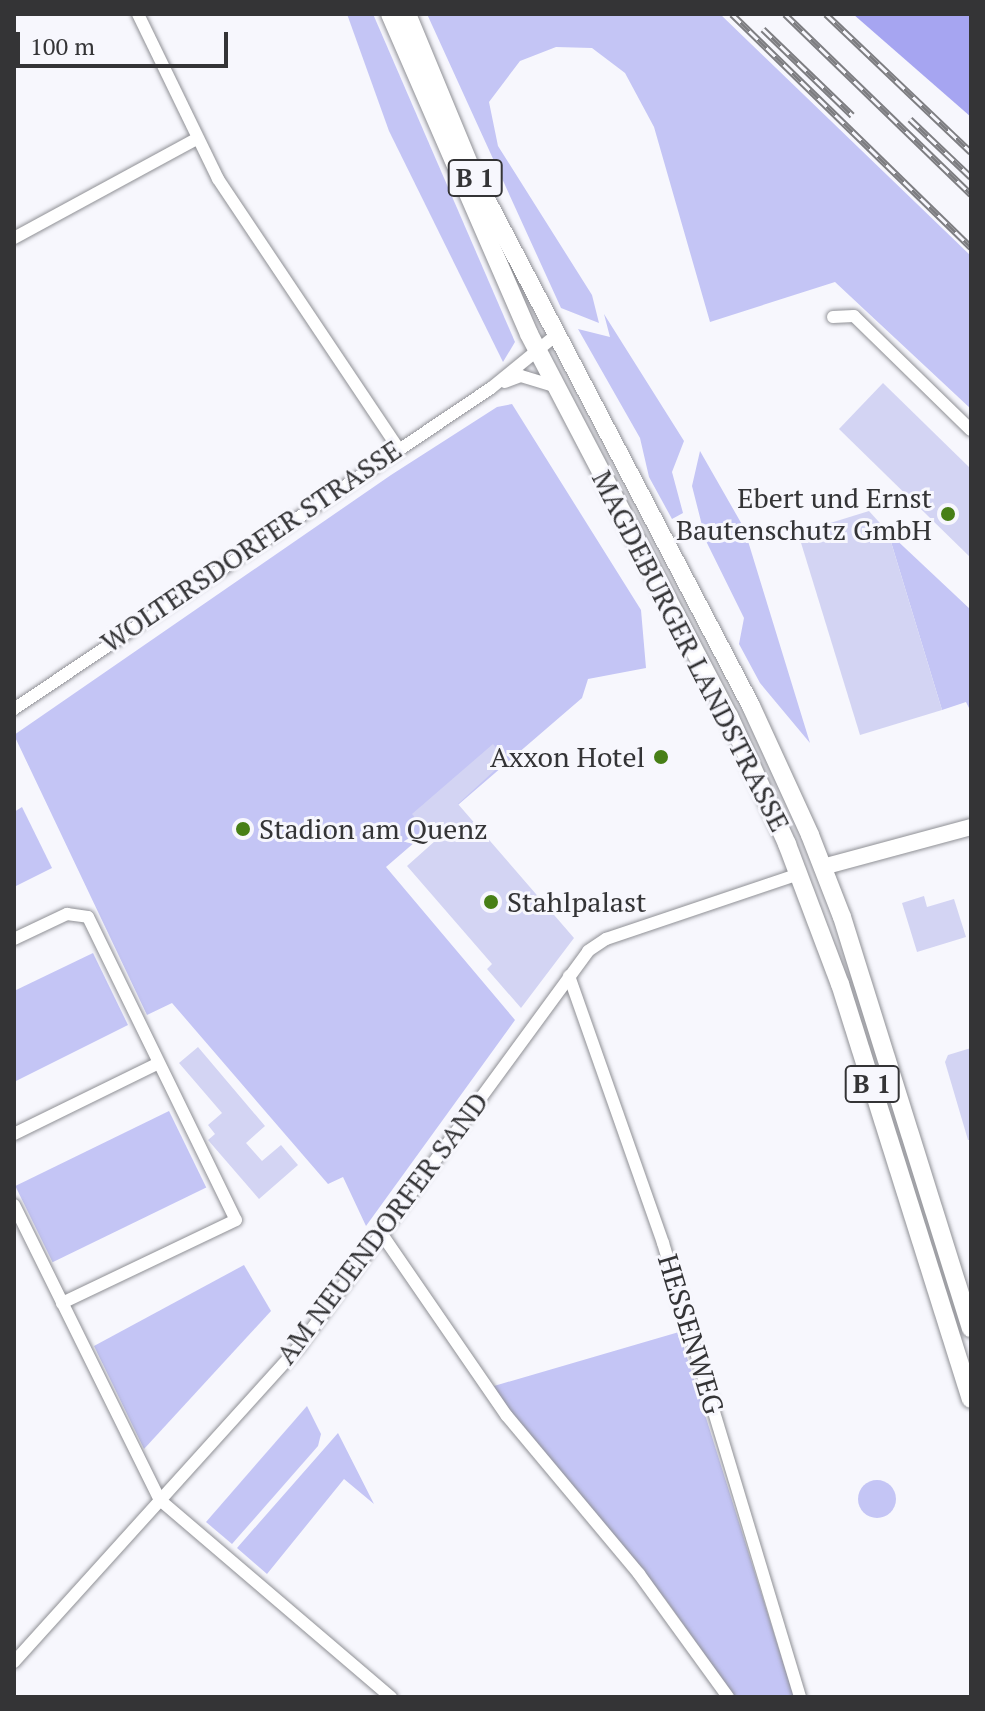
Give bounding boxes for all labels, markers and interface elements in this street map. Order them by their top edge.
scale bar [20,16,232,66]
text: 100 m [30,30,95,62]
road number: B 1 [447,156,503,200]
street label: WOLTERSDORFER STRASSE [94,433,408,659]
street label: MAGDEBURGER LANDSTRASSE [585,465,797,837]
place label: Ebert und Ernst Bautenschutz GmbH [676,481,932,547]
marker: Ebert und Ernst Bautenschutz GmbH [939,505,957,523]
place label: Axxon Hotel [490,740,645,774]
marker: Axxon Hotel [652,748,670,766]
place label: Stadion am Quenz [259,812,488,846]
marker: Stadion am Quenz [234,820,252,838]
place label: Stahlpalast [507,885,646,919]
marker: Stahlpalast [482,893,500,911]
road number: B 1 [844,1062,900,1106]
street label: AM NEUENDORFER SAND [269,1085,495,1371]
street label: HESSENWEG [651,1250,731,1418]

